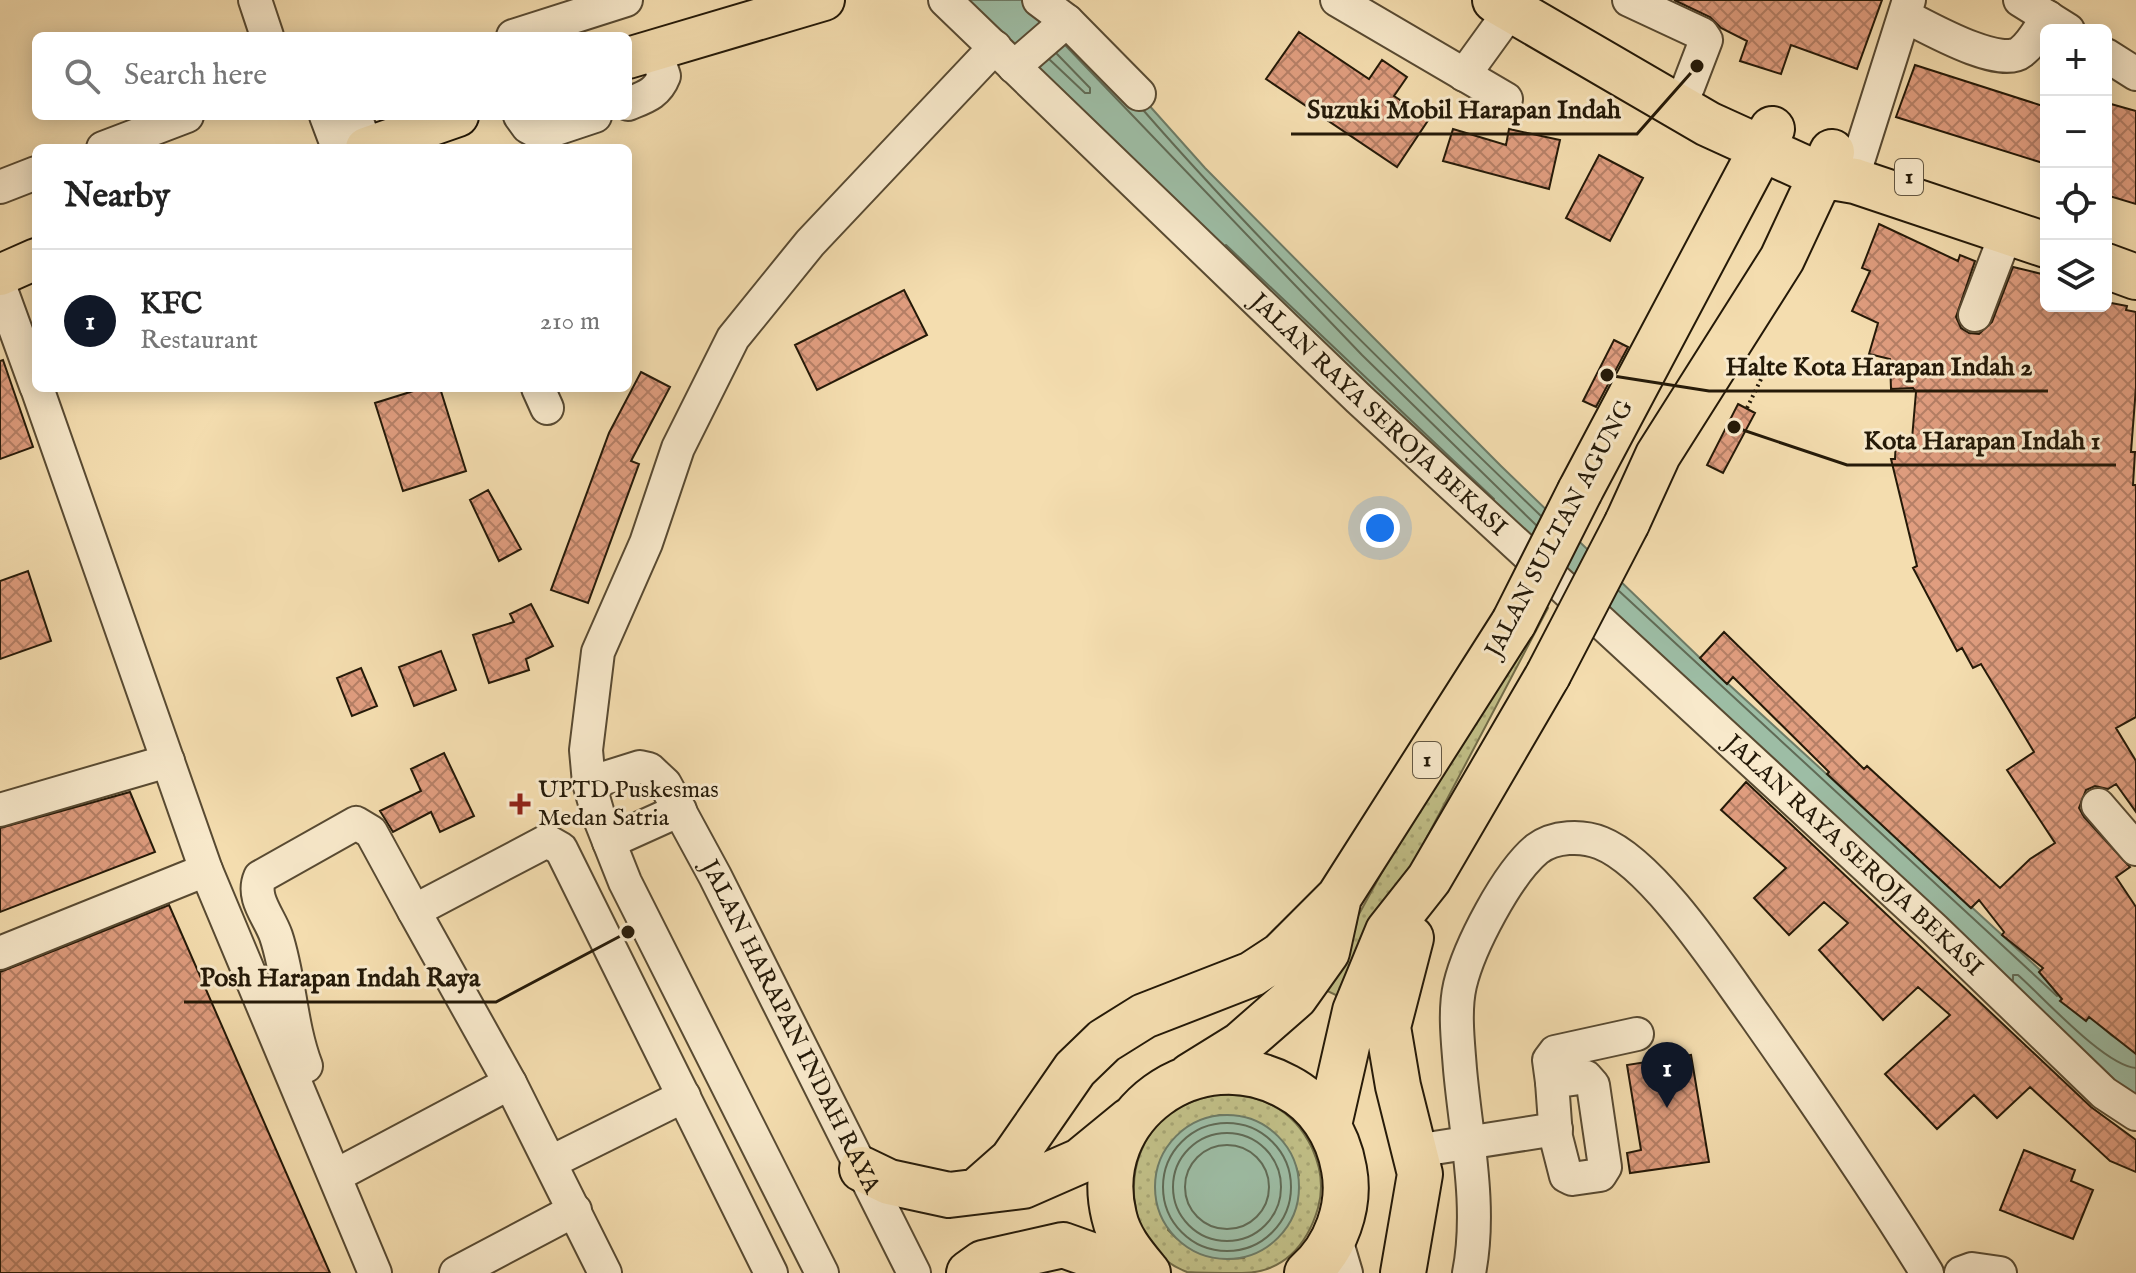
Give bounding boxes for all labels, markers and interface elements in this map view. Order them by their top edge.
map controls [2040,24,2112,312]
button: + [2040,24,2112,96]
search box [32,32,632,120]
icon: search [60,54,104,98]
text: Search here [124,57,267,95]
callout: Suzuki Mobil Harapan Indah [1291,84,1637,134]
text: Suzuki Mobil Harapan Indah [1307,94,1622,127]
button: − [2040,96,2112,168]
road number: 1 [1895,159,1923,195]
button: locate [2040,168,2112,240]
text: Nearby [64,175,170,218]
button: layers [2040,240,2112,312]
street label: JALAN RAYA SEROJA BEKASI [1241,285,1514,543]
text: KFC [140,286,202,324]
text: 1 [85,305,95,338]
text: 210 m [540,305,600,338]
text: Restaurant [140,324,258,357]
callout: Halte Kota Harapan Indah 2 [1709,341,2048,391]
text: Halte Kota Harapan Indah 2 [1726,351,2032,384]
street label: JALAN SULTAN AGUNG [1478,395,1641,666]
callout: Kota Harapan Indah 1 [1847,415,2116,465]
text: Kota Harapan Indah 1 [1863,425,2101,458]
your location [1360,508,1400,548]
street label: JALAN RAYA SEROJA BEKASI [1716,726,1989,983]
road number: 1 [1413,742,1441,778]
place label: UPTD Puskesmas Medan Satria [538,775,719,834]
marker: UPTD Puskesmas Medan Satria [509,793,531,815]
street label: JALAN HARAPAN INDAH RAYA [692,852,888,1200]
callout: Posh Harapan Indah Raya [184,952,496,1002]
text: Posh Harapan Indah Raya [200,962,481,995]
pin: 1 [1641,1042,1693,1108]

